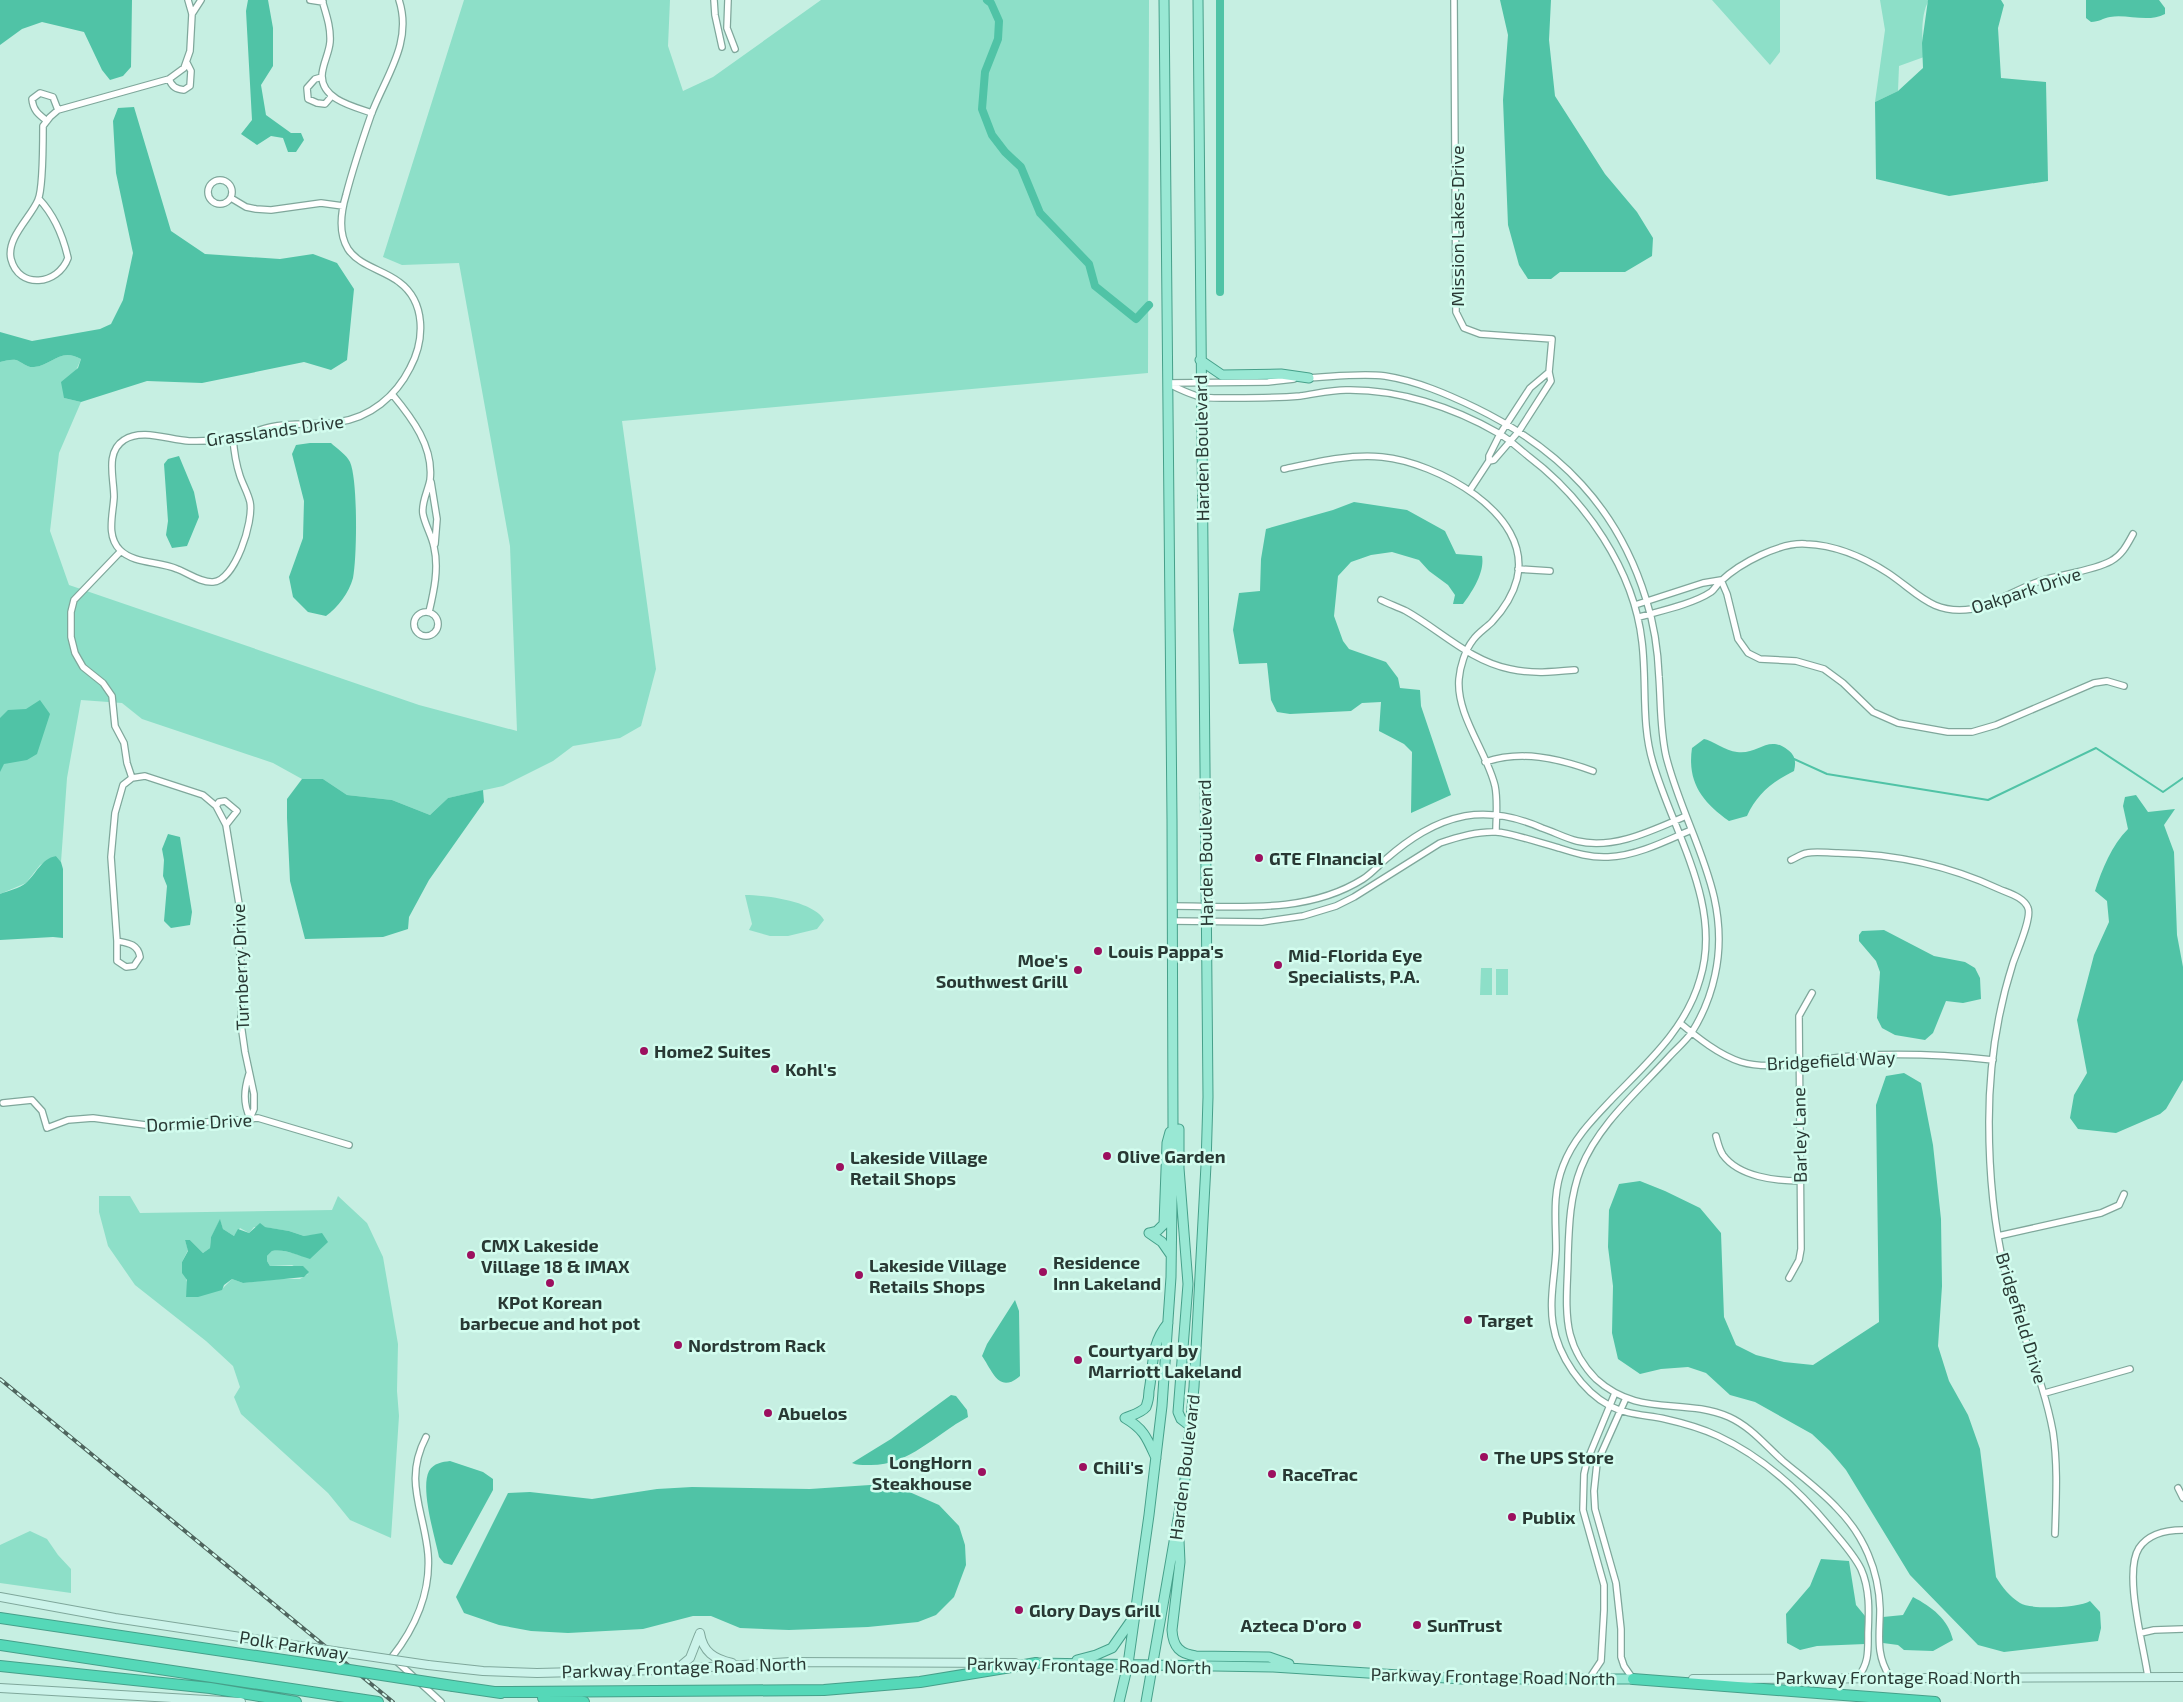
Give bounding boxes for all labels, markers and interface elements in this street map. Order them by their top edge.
street label: Mission Lakes Drive [1446,145,1468,307]
street label: Harden Boulevard [1189,374,1213,522]
street label: Grasslands Drive [205,409,345,451]
street label: Oakpark Drive [1968,562,2084,618]
street label: Harden Boulevard [1193,779,1217,927]
place label: GTE FInancial [1269,847,1383,869]
marker: GTE FInancial [1253,852,1265,864]
street label: Turnberry Drive [227,903,253,1031]
place label: Louis Pappa's [1108,940,1224,962]
place label: Mid-Florida Eye Specialists, P.A. [1288,944,1422,987]
marker: Louis Pappa's [1092,945,1104,957]
place label: Moe's Southwest Grill [936,949,1068,992]
marker: Mid-Florida Eye Specialists, P.A. [1272,959,1284,971]
marker: Moe's Southwest Grill [1072,964,1084,976]
place label: Home2 Suites [654,1040,771,1062]
marker: Home2 Suites [638,1045,650,1057]
street label: Bridgefield Way [1766,1046,1896,1074]
place label: Kohl's [785,1058,837,1080]
marker: Kohl's [769,1063,781,1075]
street label: Barley Lane [1787,1087,1811,1183]
street label: Dormie Drive [145,1108,253,1136]
place label: Olive Garden [1117,1145,1226,1167]
place label: Lakeside Village Retail Shops [850,1146,988,1189]
marker: Olive Garden [1101,1150,1113,1162]
marker: Lakeside Village Retail Shops [834,1161,846,1173]
place label: CMX Lakeside Village 18 & IMAX [481,1234,630,1277]
marker: CMX Lakeside Village 18 & IMAX [465,1249,477,1261]
street label: Bridgefield Drive [1992,1250,2052,1386]
place label: Residence Inn Lakeland [1053,1251,1161,1294]
place label: Lakeside Village Retails Shops [869,1254,1007,1297]
marker: Residence Inn Lakeland [1037,1266,1049,1278]
marker: Lakeside Village Retails Shops [853,1269,865,1281]
marker: KPot Korean barbecue and hot pot [544,1277,556,1289]
place label: KPot Korean barbecue and hot pot [460,1291,641,1334]
place label: Target [1478,1309,1534,1331]
marker: Target [1462,1314,1474,1326]
place label: Nordstrom Rack [688,1334,826,1356]
marker: Nordstrom Rack [672,1339,684,1351]
place label: Courtyard by Marriott Lakeland [1088,1339,1242,1382]
marker: Courtyard by Marriott Lakeland [1072,1354,1084,1366]
street label: Harden Boulevard [1164,1393,1204,1541]
place label: Abuelos [778,1402,847,1424]
marker: Abuelos [762,1407,774,1419]
place label: The UPS Store [1494,1446,1614,1468]
place label: LongHorn Steakhouse [872,1451,972,1494]
marker: The UPS Store [1478,1451,1490,1463]
place label: Chili's [1093,1456,1144,1478]
marker: Chili's [1077,1461,1089,1473]
place label: RaceTrac [1282,1463,1358,1485]
marker: LongHorn Steakhouse [976,1466,988,1478]
marker: RaceTrac [1266,1468,1278,1480]
place label: Publix [1522,1506,1576,1528]
marker: Publix [1506,1511,1518,1523]
place label: Glory Days Grill [1029,1599,1161,1621]
marker: Glory Days Grill [1013,1604,1025,1616]
place label: Azteca D'oro [1240,1614,1347,1636]
place label: SunTrust [1427,1614,1503,1636]
marker: Azteca D'oro [1351,1619,1363,1631]
marker: SunTrust [1411,1619,1423,1631]
street label: Polk Parkway [238,1626,351,1665]
street label: Parkway Frontage Road North [561,1652,807,1682]
street label: Parkway Frontage Road North [966,1652,1212,1678]
street label: Parkway Frontage Road North [1370,1663,1616,1689]
street label: Parkway Frontage Road North [1776,1666,2020,1688]

